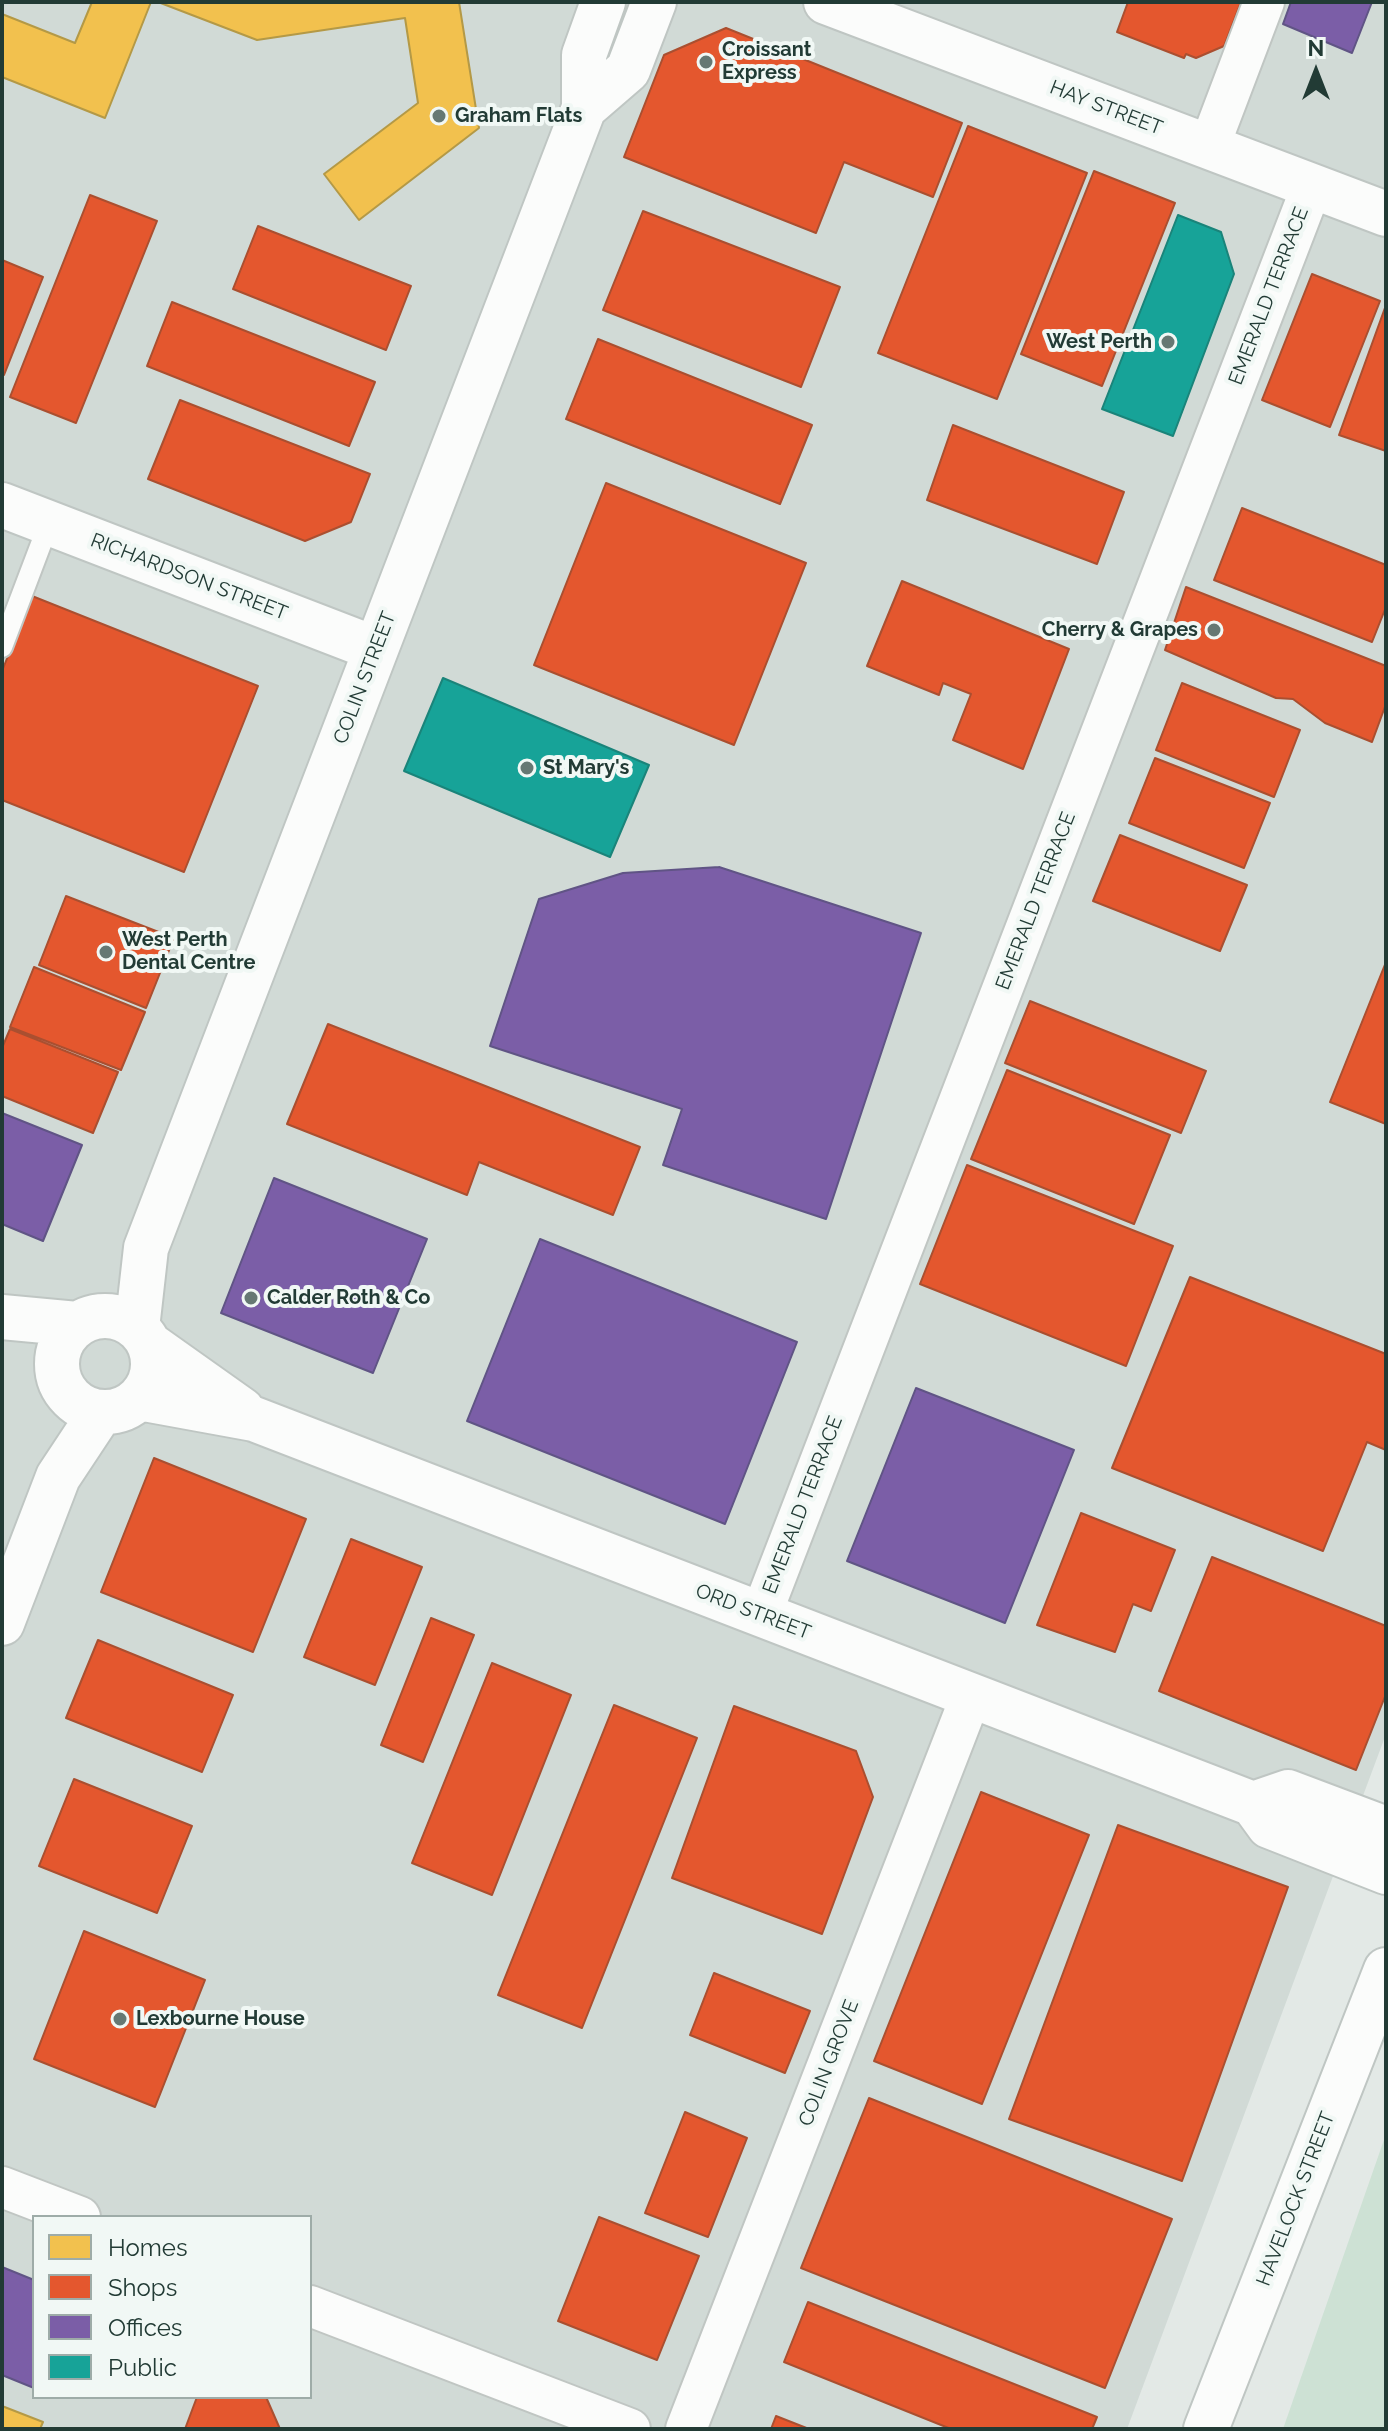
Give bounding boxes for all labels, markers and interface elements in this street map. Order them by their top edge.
north arrow [1276,32,1356,112]
text: N [1308,35,1324,61]
place label: Croissant Express [722,38,811,85]
marker: Croissant Express [697,53,715,71]
street label: HAY STREET [1046,76,1166,140]
place label: Graham Flats [455,104,582,128]
marker: Graham Flats [430,107,448,125]
street label: EMERALD TERRACE [1224,204,1314,388]
place label: West Perth [1046,330,1152,354]
marker: West Perth [1159,333,1177,351]
street label: RICHARDSON STREET [87,528,291,626]
street label: COLIN STREET [329,609,401,747]
place label: Cherry & Grapes [1042,618,1198,642]
marker: Cherry & Grapes [1205,621,1223,639]
place label: St Mary's [543,756,629,780]
marker: St Mary's [518,759,536,777]
street label: EMERALD TERRACE [991,809,1081,993]
place label: West Perth Dental Centre [122,928,256,975]
marker: West Perth Dental Centre [97,943,115,961]
place label: Calder Roth & Co [267,1286,430,1310]
marker: Calder Roth & Co [242,1289,260,1307]
street label: EMERALD TERRACE [758,1413,848,1597]
street label: ORD STREET [692,1579,814,1645]
street label: COLIN GROVE [794,1996,864,2130]
place label: Lexbourne House [136,2007,305,2031]
marker: Lexbourne House [111,2010,129,2028]
street label: HAVELOCK STREET [1252,2109,1340,2289]
legend [32,2215,312,2399]
text: Homes [108,2233,188,2262]
text: Shops [108,2273,177,2302]
text: Offices [108,2313,182,2342]
text: Public [108,2353,177,2382]

